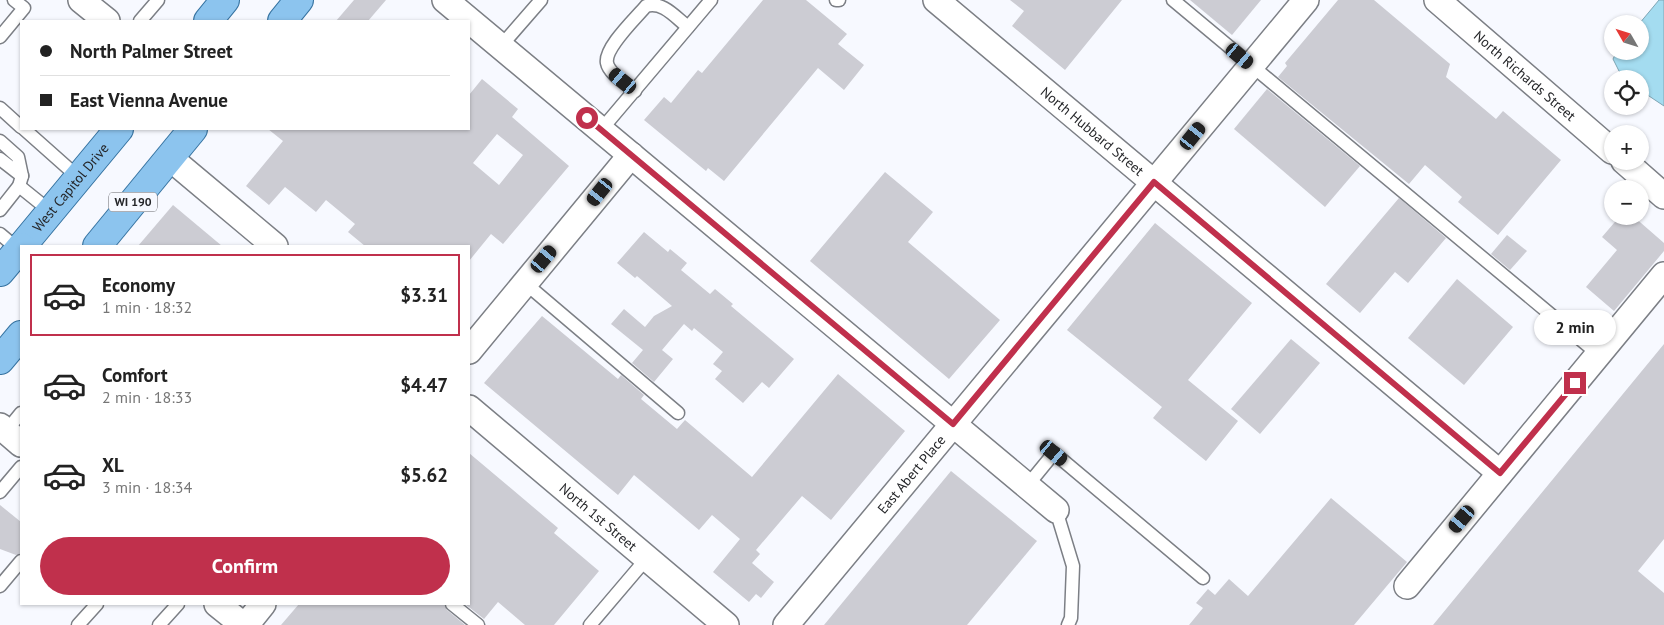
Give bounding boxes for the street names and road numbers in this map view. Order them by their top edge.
street label: North Richards Street [1470,27,1580,125]
street label: North Hubbard Street [1037,83,1148,180]
street label: West Capitol Drive [28,139,113,236]
road number: WI 190 [109,192,157,212]
street label: East Abert Place [873,431,949,517]
street label: North 1st Street [556,479,641,555]

